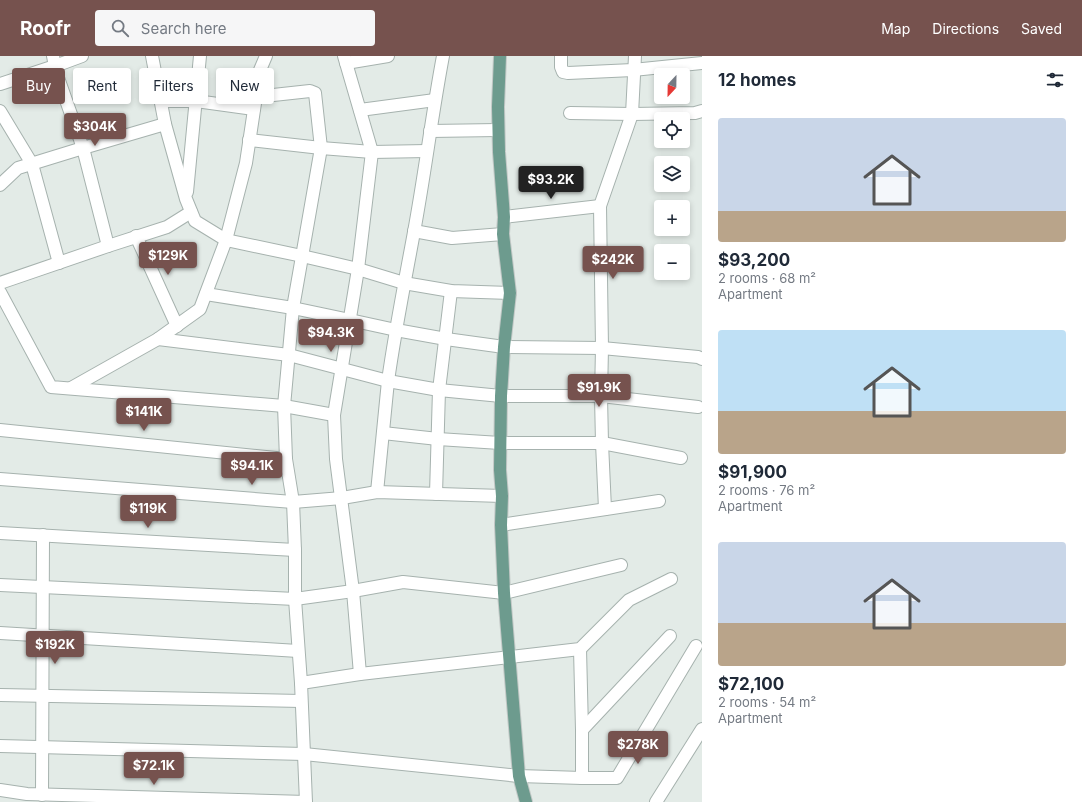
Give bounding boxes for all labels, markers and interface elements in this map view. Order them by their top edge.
search box [95,10,375,46]
text: Roofr [20,17,71,40]
icon: search [109,17,131,39]
text: Search here [141,19,227,38]
text: Map [881,20,910,37]
text: Directions [932,20,999,37]
text: Saved [1021,20,1062,37]
chip: Buy [12,68,65,104]
chip: Rent [73,68,131,104]
chip: Filters [139,68,208,104]
chip: New [216,68,274,104]
north arrow [654,68,690,104]
map controls [654,68,690,280]
icon: filters [1044,69,1066,91]
text: 12 homes [718,70,796,90]
button: locate [654,112,690,148]
pin: $304K [67,113,123,147]
text: $304K [73,118,117,134]
icon: home [856,144,928,216]
button: layers [654,156,690,192]
pin: $93.2K [518,166,584,200]
text: $93.2K [528,171,574,187]
button: + [654,200,690,236]
pin: $129K [140,242,196,276]
button: − [654,244,690,280]
pin: $242K [585,246,641,280]
text: $129K [148,247,188,263]
text: $93,200 [718,250,790,270]
text: $242K [592,251,634,267]
text: 2 rooms · 68 m² [718,270,816,286]
text: Apartment [718,286,783,302]
pin: $94.3K [298,319,364,353]
text: $94.3K [307,324,355,340]
icon: home [856,356,928,428]
pin: $91.9K [566,374,632,408]
text: $91.9K [577,379,621,395]
pin: $141K [116,398,172,432]
text: $141K [125,403,163,419]
pin: $94.1K [219,452,285,486]
text: $94.1K [230,457,274,473]
text: $91,900 [718,462,787,482]
text: 2 rooms · 76 m² [718,482,815,498]
pin: $119K [120,495,176,529]
text: Apartment [718,498,783,514]
text: $119K [129,500,167,516]
icon: home [856,568,928,640]
pin: $192K [27,631,83,665]
text: $192K [35,636,75,652]
text: $72,100 [718,674,784,694]
text: 2 rooms · 54 m² [718,694,816,710]
text: Apartment [718,710,783,726]
pin: $278K [610,731,666,765]
text: $278K [617,736,659,752]
pin: $72.1K [121,752,187,786]
text: $72.1K [133,757,175,773]

